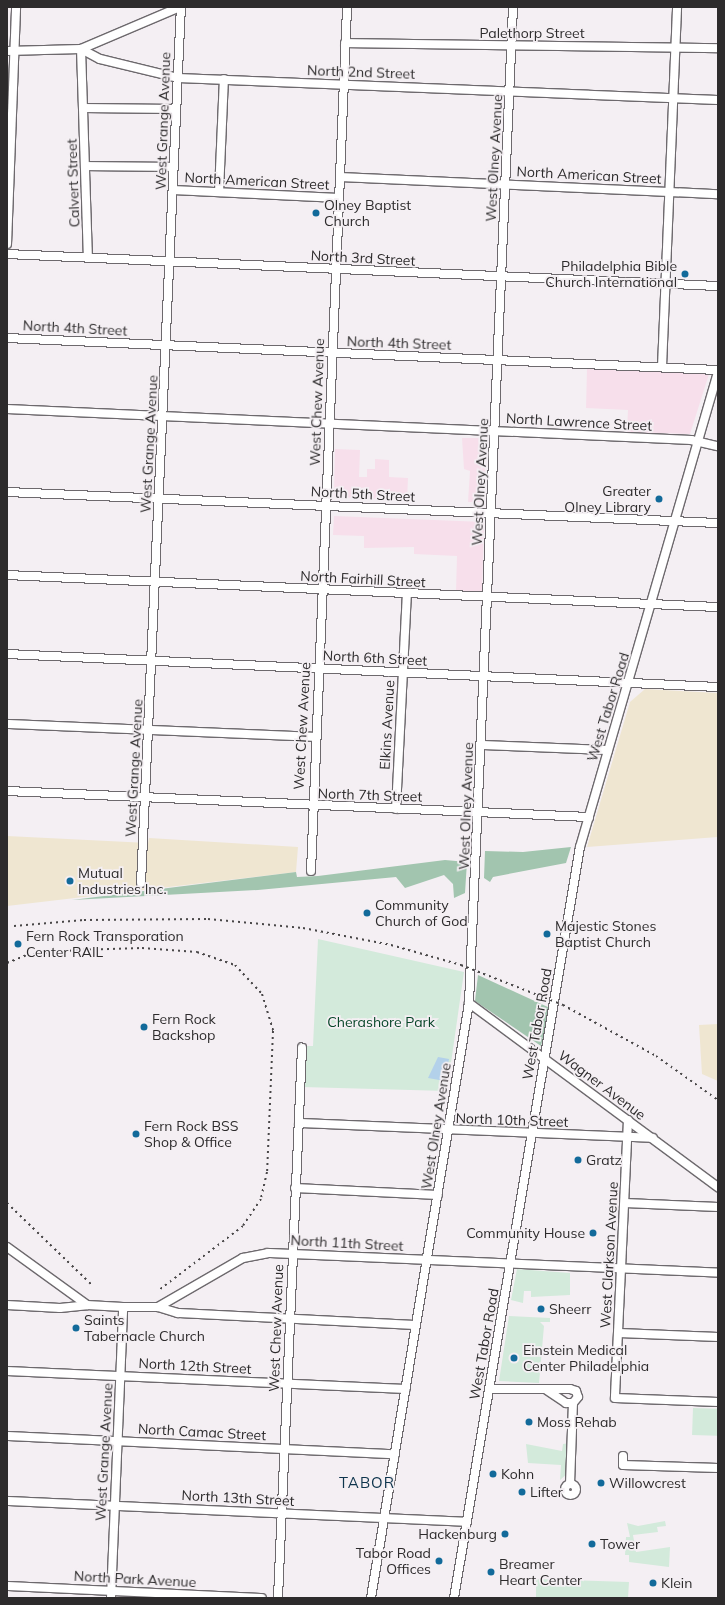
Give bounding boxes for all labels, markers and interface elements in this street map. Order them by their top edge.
street label: Palethorp Street [479,25,585,41]
street label: West Grange Avenue [152,52,174,190]
street label: North 2nd Street [307,62,415,82]
street label: West Olney Avenue [482,94,506,222]
street label: Calvert Street [63,138,83,228]
street label: North American Street [516,163,662,187]
street label: North American Street [184,169,330,193]
place label: Olney Baptist Church [324,197,411,230]
marker: Olney Baptist Church [311,208,321,218]
street label: North 3rd Street [310,247,416,269]
place label: Philadelphia Bible Church International [545,258,677,290]
marker: Philadelphia Bible Church International [680,269,690,279]
street label: North 4th Street [22,317,128,339]
street label: North 4th Street [346,333,452,353]
street label: West Chew Avenue [306,338,328,466]
street label: West Grange Avenue [137,375,161,513]
street label: North Lawrence Street [505,410,653,434]
street label: West Olney Avenue [468,418,492,546]
street label: North 5th Street [310,483,416,505]
place label: Greater Olney Library [564,483,651,516]
marker: Greater Olney Library [654,494,664,504]
street label: North Fairhill Street [300,567,426,591]
street label: North 6th Street [322,647,428,669]
street label: West Tabor Road [583,650,633,764]
street label: West Chew Avenue [290,662,314,790]
street label: Elkins Avenue [376,680,398,770]
street label: West Grange Avenue [122,699,146,837]
street label: West Olney Avenue [455,742,477,870]
street label: North 7th Street [317,785,423,805]
place label: Mutual Industries Inc. [78,865,167,898]
marker: Mutual Industries Inc. [65,876,75,886]
place label: Community Church of God [375,897,468,930]
marker: Community Church of God [362,908,372,918]
place label: Majestic Stones Baptist Church [555,918,656,950]
place label: Fern Rock Transporation Center RAIL [26,928,184,960]
marker: Majestic Stones Baptist Church [542,929,552,939]
marker: Fern Rock Transporation Center RAIL [13,939,23,949]
street label: West Tabor Road [519,967,555,1081]
place label: Fern Rock Backshop [152,1011,216,1044]
park label: Cherashore Park [327,1014,435,1030]
marker: Fern Rock Backshop [139,1022,149,1032]
street label: Wagner Avenue [555,1047,649,1123]
street label: West Olney Avenue [418,1062,454,1190]
street label: North 10th Street [455,1110,569,1130]
place label: Fern Rock BSS Shop & Office [144,1118,238,1150]
marker: Fern Rock BSS Shop & Office [131,1129,141,1139]
place label: Gratz [586,1152,622,1168]
marker: Gratz [573,1155,583,1165]
street label: West Clarkson Avenue [597,1181,621,1329]
place label: Community House [466,1225,585,1241]
marker: Community House [588,1228,598,1238]
street label: North 11th Street [290,1232,404,1254]
street label: West Chew Avenue [265,1264,287,1392]
street label: West Tabor Road [466,1287,502,1401]
place label: Sheerr [549,1301,591,1317]
marker: Sheerr [536,1304,546,1314]
place label: Saints Tabernacle Church [84,1312,205,1344]
marker: Saints Tabernacle Church [71,1323,81,1333]
place label: Einstein Medical Center Philadelphia [523,1342,649,1374]
marker: Einstein Medical Center Philadelphia [508,1352,520,1364]
street label: North 12th Street [138,1355,252,1377]
street label: West Grange Avenue [92,1383,116,1521]
place label: Moss Rehab [537,1414,617,1430]
marker: Moss Rehab [524,1417,534,1427]
street label: North Camac Street [137,1420,267,1444]
place label: Kohn [501,1466,534,1482]
marker: Kohn [488,1469,498,1479]
district label: TABOR [339,1474,395,1492]
place label: Willowcrest [609,1475,686,1491]
marker: Willowcrest [596,1478,606,1488]
place label: Lifter [530,1484,563,1500]
street label: North 13th Street [181,1487,295,1509]
marker: Lifter [517,1487,527,1497]
place label: Hackenburg [418,1526,497,1542]
marker: Hackenburg [500,1529,510,1539]
place label: Tower [600,1536,640,1552]
marker: Tower [587,1539,597,1549]
place label: Tabor Road Offices [356,1545,431,1578]
marker: Tabor Road Offices [434,1556,444,1566]
place label: Breamer Heart Center [499,1556,582,1588]
street label: North Park Avenue [73,1567,197,1591]
marker: Breamer Heart Center [486,1567,496,1577]
place label: Klein [661,1575,692,1591]
marker: Klein [648,1578,658,1588]

